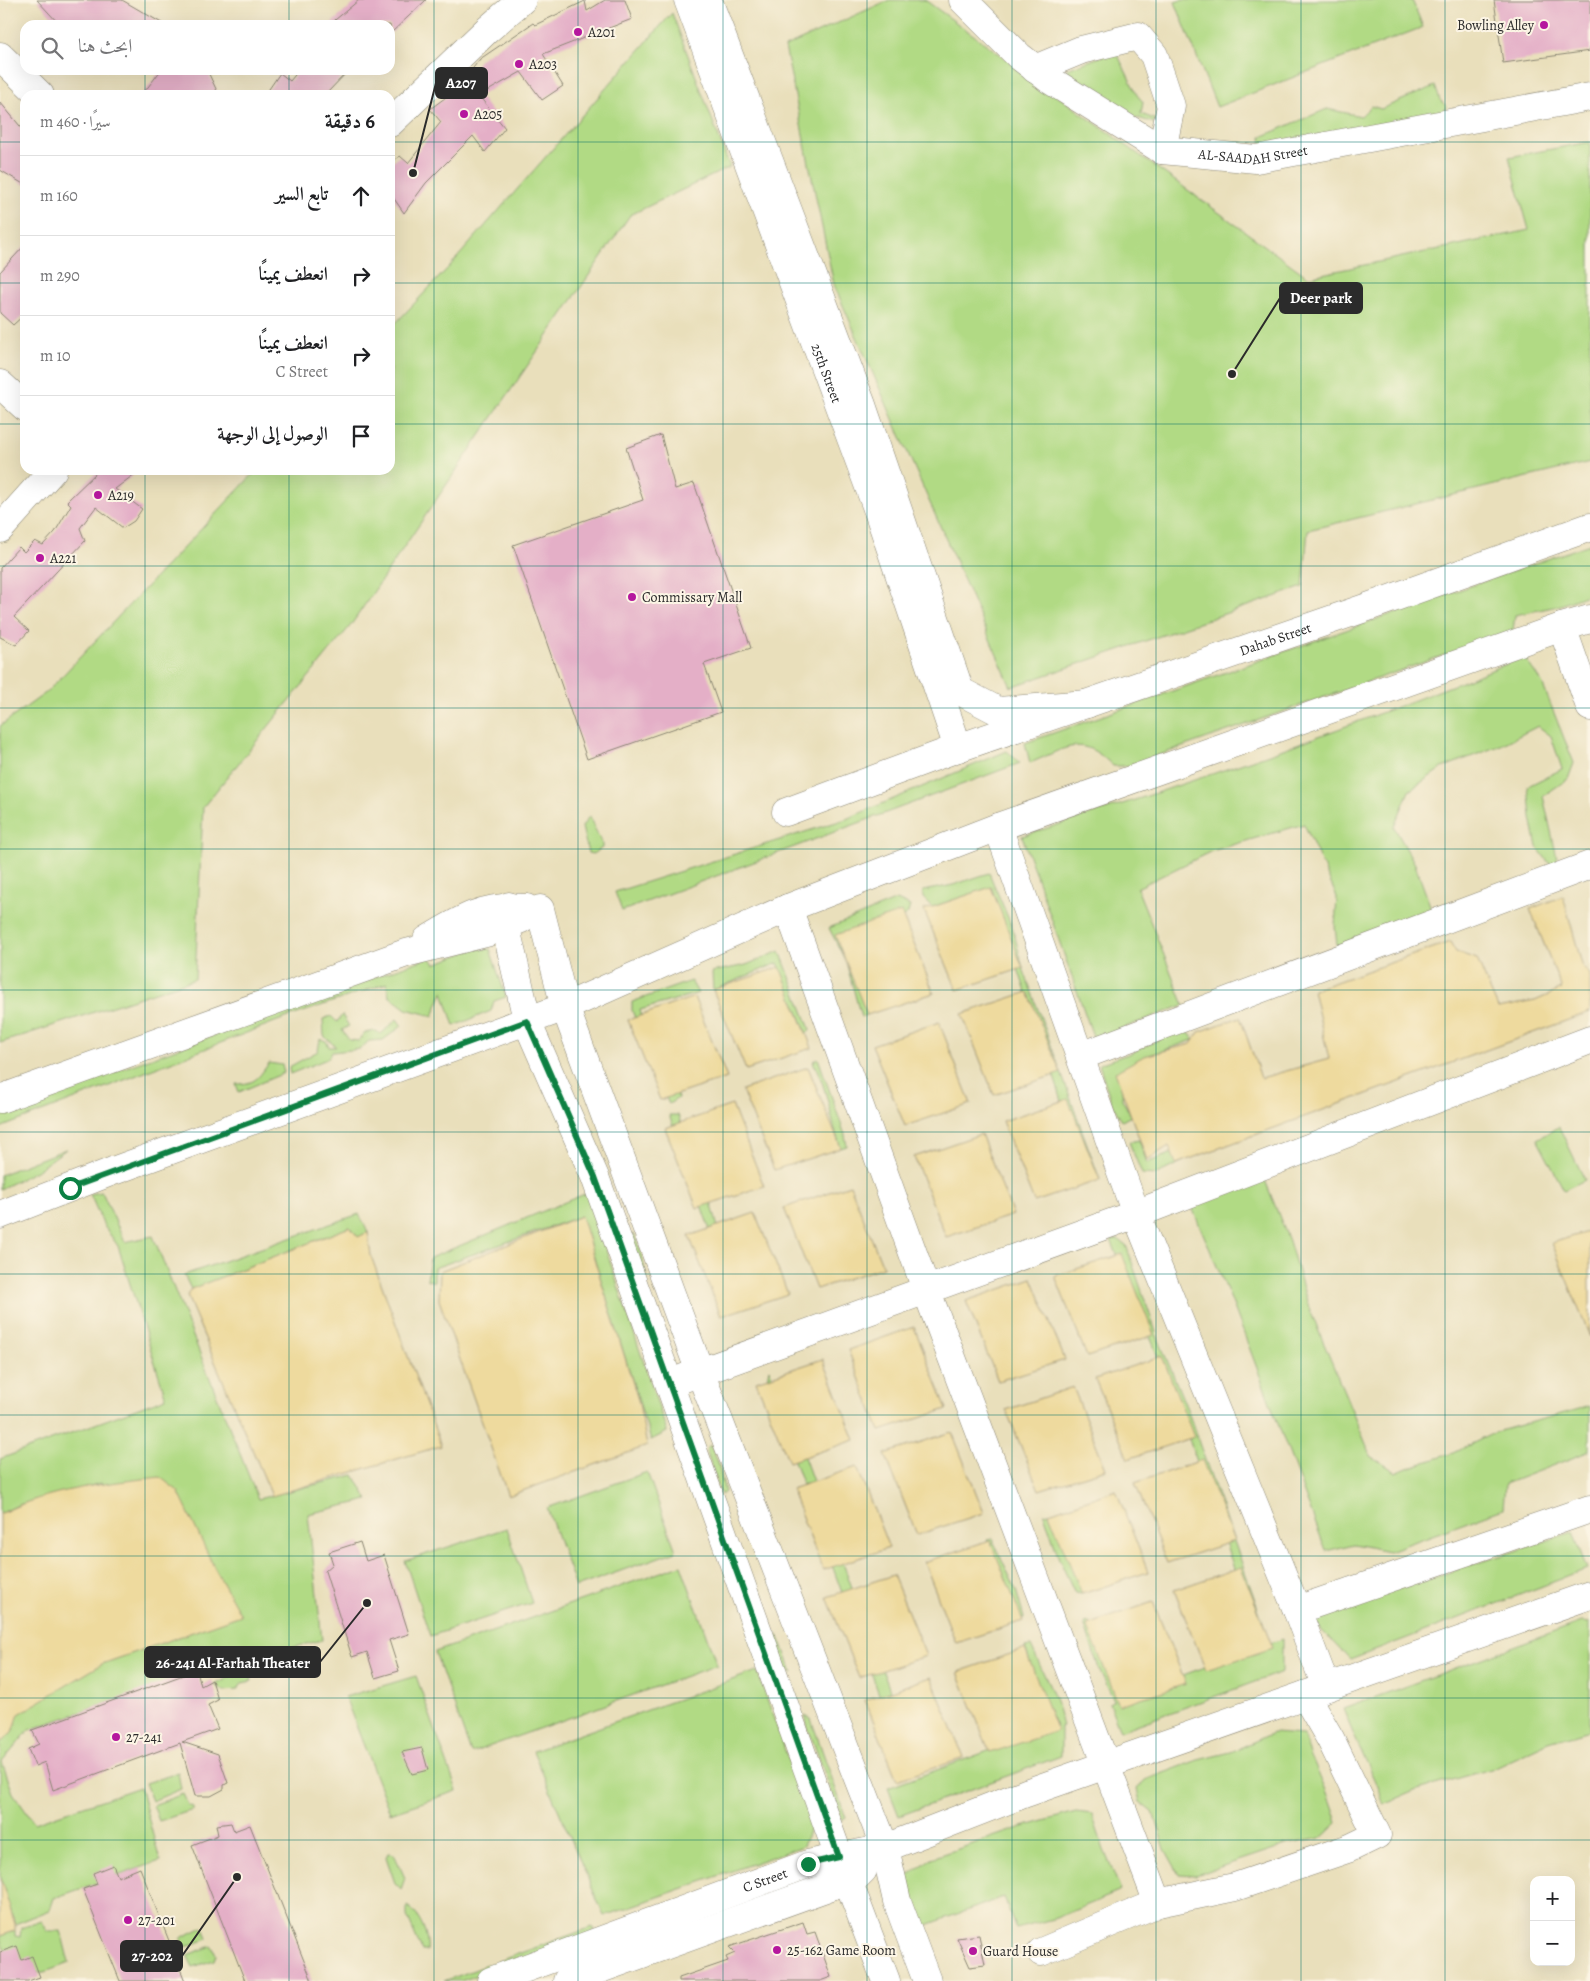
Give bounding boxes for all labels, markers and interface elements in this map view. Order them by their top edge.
place label: Bowling Alley [1457,16,1535,35]
marker: Bowling Alley [1538,19,1550,31]
search box [20,20,395,75]
place label: A201 [587,23,615,42]
marker: A201 [572,26,584,38]
text: ابحث هنا [78,33,132,59]
icon: search [38,34,66,62]
place label: A203 [528,55,557,74]
marker: A203 [513,58,525,70]
callout: A207 [436,68,487,98]
text: A207 [445,73,477,93]
place label: A205 [473,105,502,124]
text: 6 دقيقة [325,107,375,135]
marker: A205 [458,108,470,120]
text: سيرًا · 460 m [40,111,111,133]
street label: AL-SAADAH Street [1196,141,1309,170]
text: تابع السير [275,181,328,207]
icon: ahead [347,182,375,210]
text: 160 m [40,185,78,207]
text: انعطف يمينًا [258,261,328,287]
icon: right [347,262,375,290]
text: 290 m [40,265,80,287]
callout: Deer park [1280,283,1362,313]
text: Deer park [1290,288,1352,308]
text: انعطف يمينًا [258,330,328,356]
street label: 25th Street [807,341,846,406]
icon: right [347,342,375,370]
text: 10 m [40,345,71,367]
text: C Street [275,361,328,383]
text: الوصول إلى الوجهة [217,421,328,447]
icon: arrive [347,422,375,450]
place label: A219 [107,486,134,505]
marker: A219 [92,489,104,501]
place label: A221 [49,549,76,568]
marker: A221 [34,552,46,564]
place label: Commissary Mall [642,588,743,607]
marker: Commissary Mall [626,591,638,603]
street label: Dahab Street [1237,618,1314,660]
route start [59,1177,82,1200]
callout: 26-241 Al-Farhah Theater [145,1647,320,1677]
text: 26-241 Al-Farhah Theater [156,1653,310,1673]
place label: 27-241 [126,1728,162,1747]
marker: 27-241 [110,1731,122,1743]
route end [797,1853,820,1876]
street label: C Street [740,1863,790,1897]
map controls [1530,1876,1575,1966]
button: + [1530,1876,1575,1921]
place label: 27-201 [138,1911,175,1930]
marker: 27-201 [122,1914,134,1926]
button: − [1530,1921,1575,1966]
callout: 27-202 [121,1941,182,1971]
place label: 25-162 Game Room [787,1941,896,1960]
place label: Guard House [983,1942,1058,1961]
marker: 25-162 Game Room [771,1944,783,1956]
marker: Guard House [967,1945,979,1957]
text: 27-202 [131,1946,173,1966]

